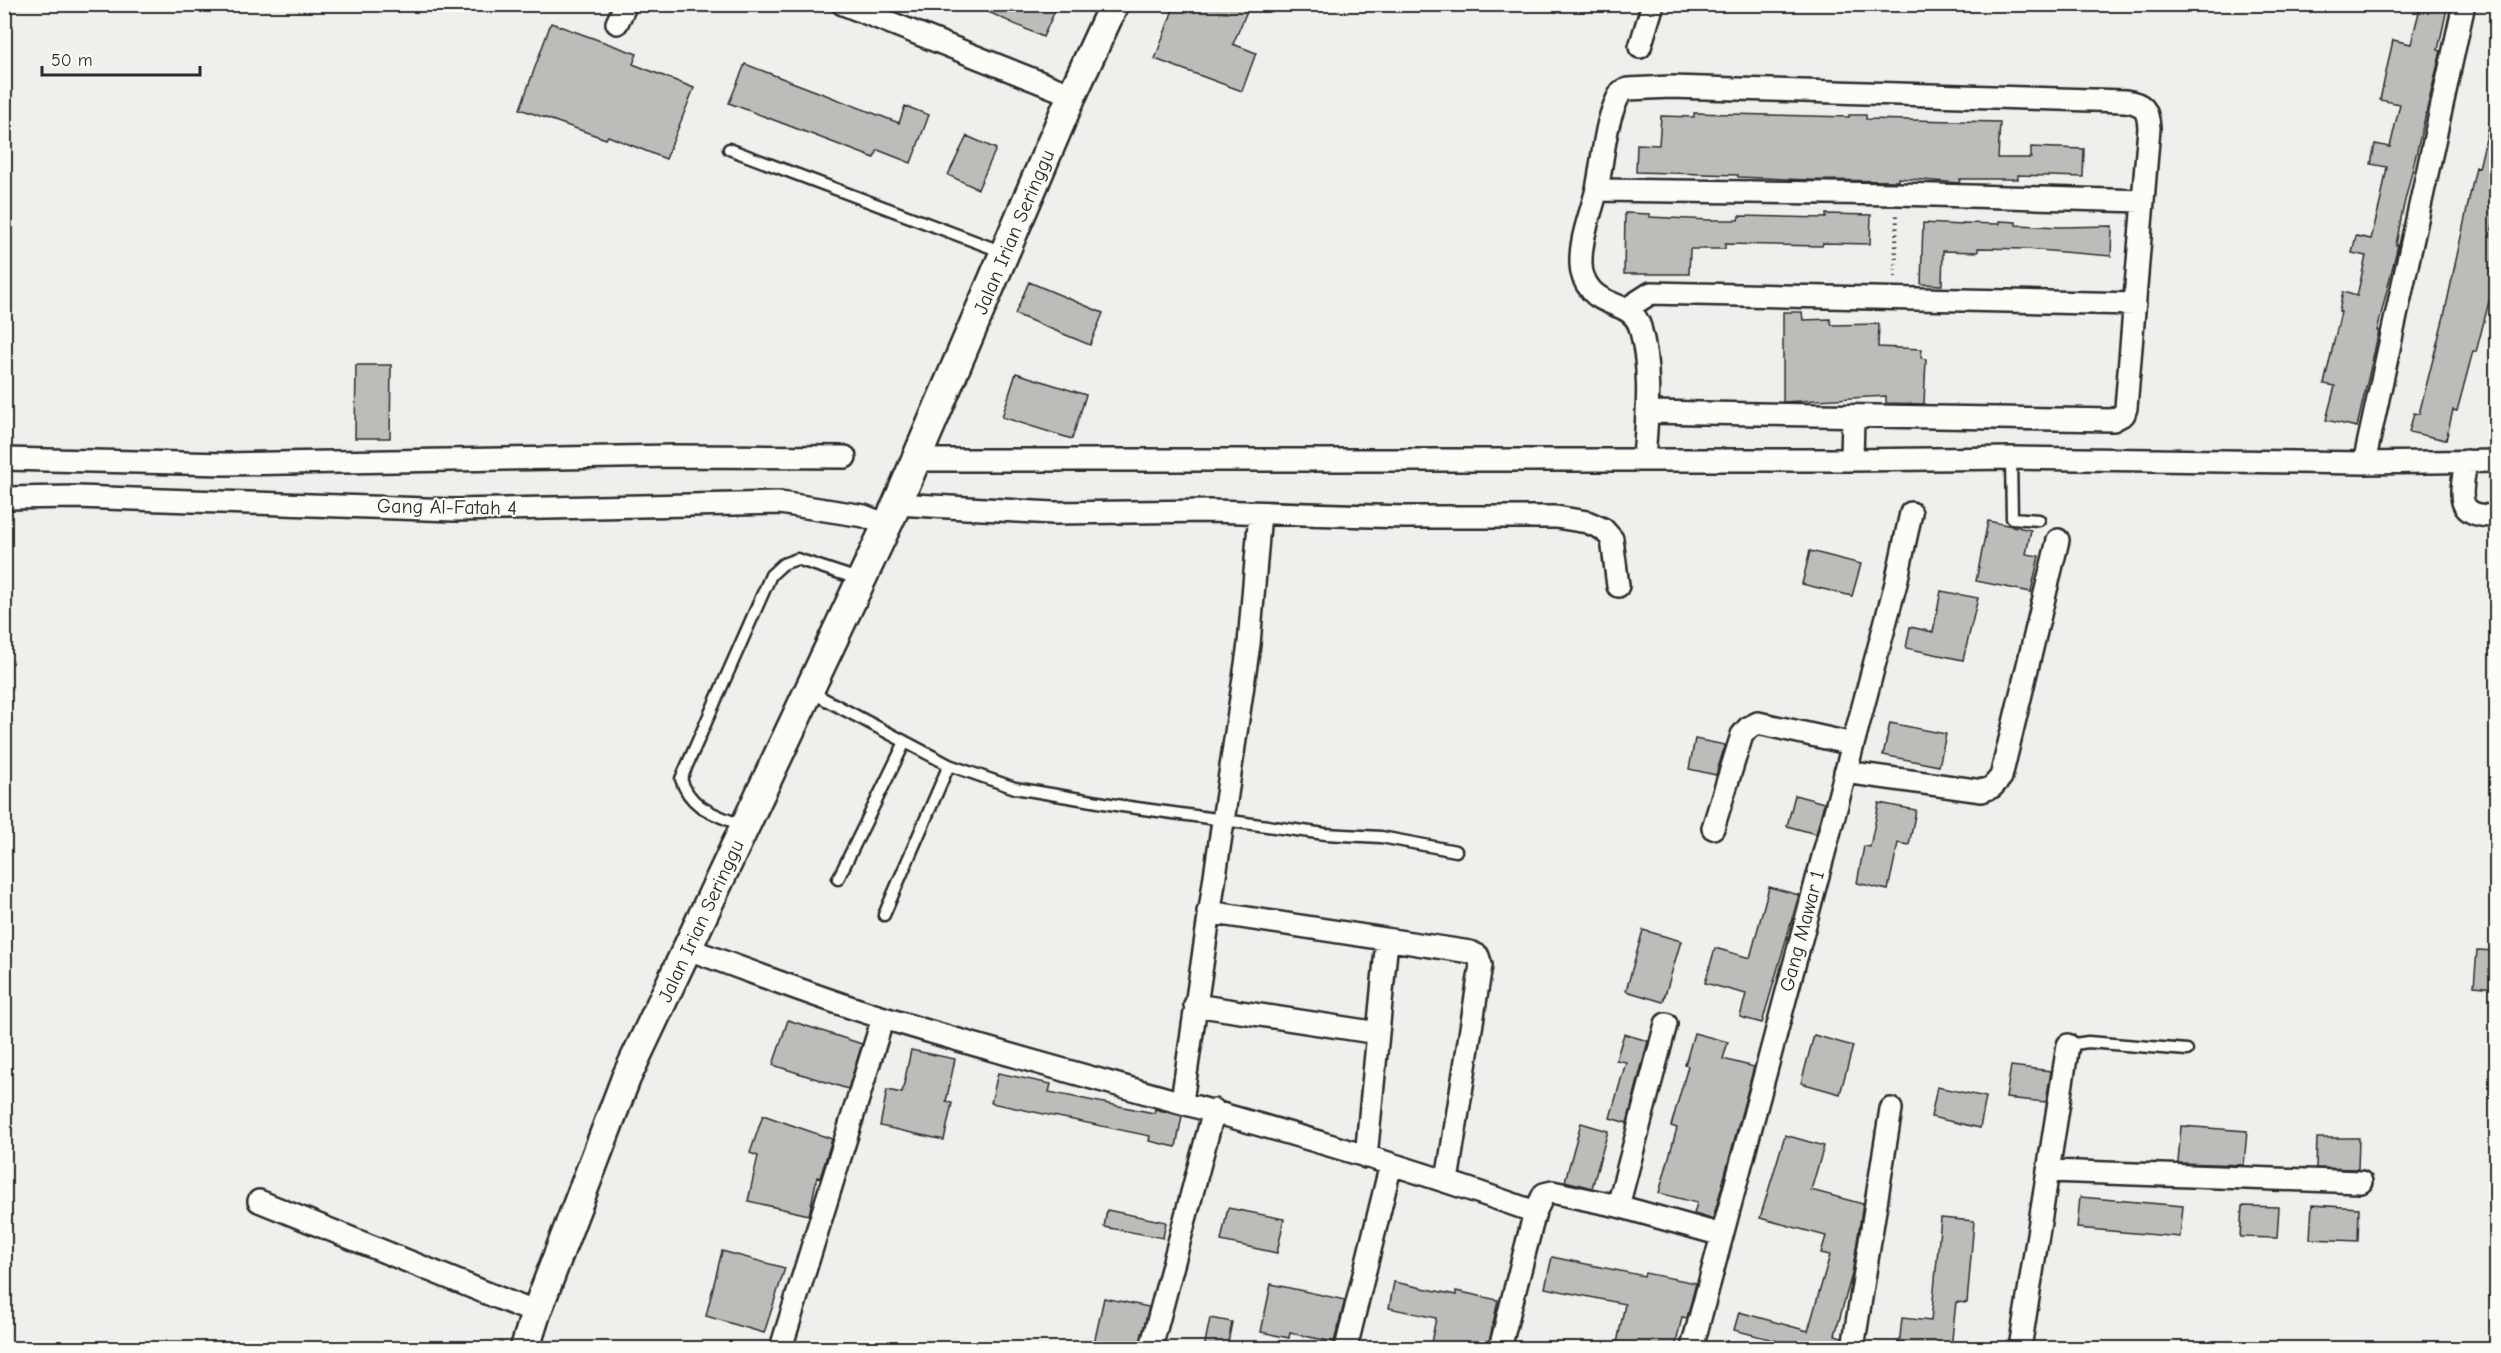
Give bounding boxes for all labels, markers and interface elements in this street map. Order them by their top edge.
scale bar [42,39,200,77]
text: 50 m [51,50,93,71]
street label: Jalan Irian Seringgu [969,146,1059,318]
street label: Gang Al-Fatah 4 [377,494,517,520]
street label: Jalan Irian Seringgu [653,836,749,1006]
street label: Gang Mawar 1 [1775,868,1829,994]

